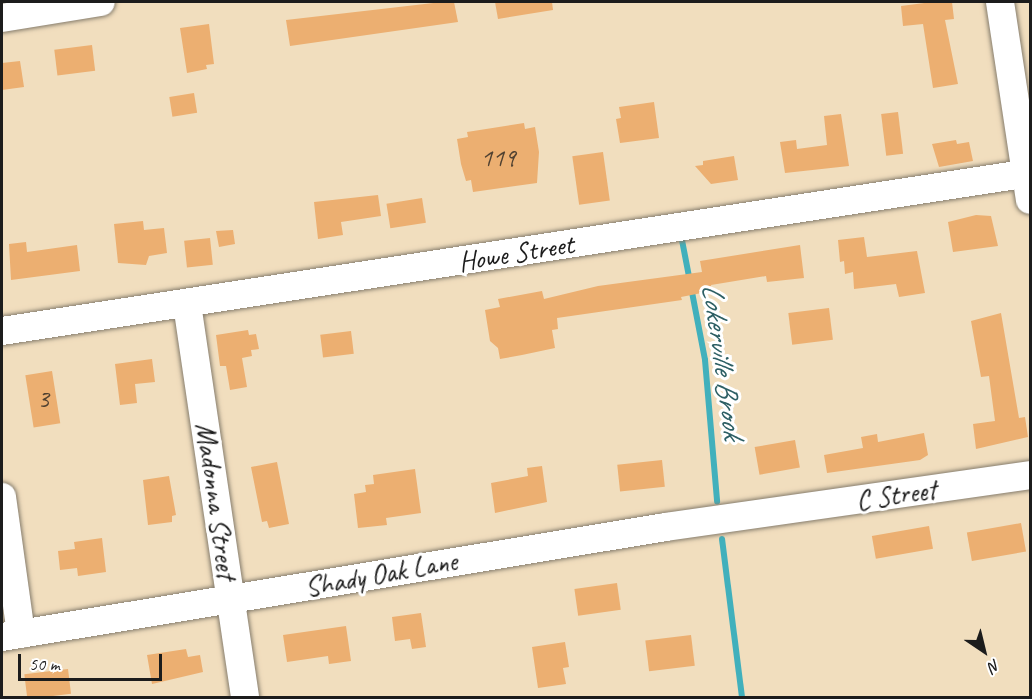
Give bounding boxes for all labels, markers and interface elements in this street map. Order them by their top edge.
house number: 119 [480,142,516,174]
street label: Howe Street [456,227,576,279]
water label: Lokerville Brook [694,281,752,441]
house number: 3 [37,383,49,415]
street label: Madonna Street [188,421,244,581]
street label: C Street [854,473,938,517]
street label: Shady Oak Lane [301,544,461,604]
north arrow [954,621,1014,681]
scale bar [21,642,165,680]
text: 50 m [29,653,60,675]
text: N [985,655,1004,677]

